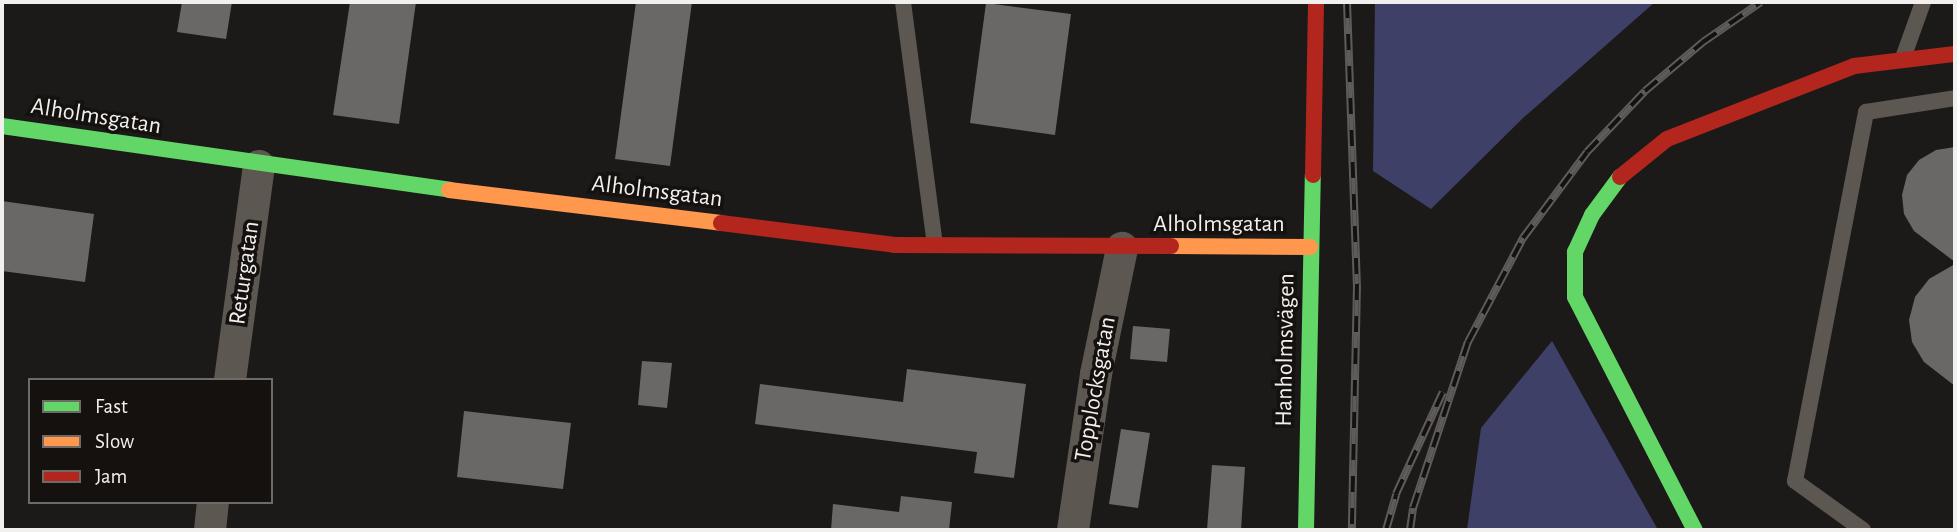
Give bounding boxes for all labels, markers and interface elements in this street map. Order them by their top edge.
street label: Alholmsgatan [29,92,163,142]
street label: Alholmsgatan [590,170,724,214]
street label: Alholmsgatan [1153,211,1285,239]
street label: Returgatan [223,219,267,327]
street label: Hanholmsvägen [1270,273,1302,427]
street label: Topplocksgatan [1069,314,1123,464]
legend [28,378,273,504]
text: Fast [95,396,128,417]
text: Slow [95,431,134,452]
text: Jam [95,466,127,487]

